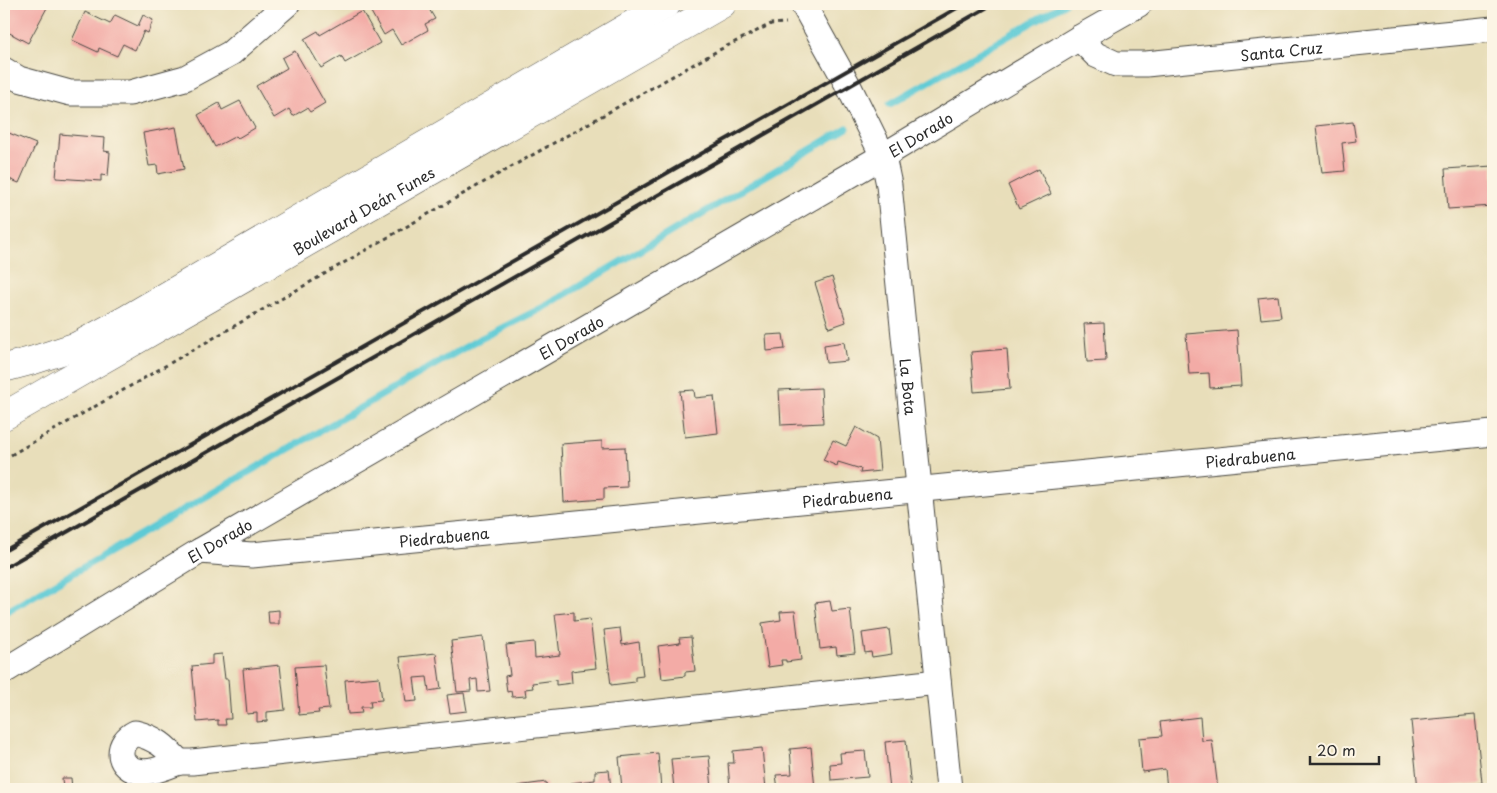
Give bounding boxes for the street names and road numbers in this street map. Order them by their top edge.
street label: Santa Cruz [1239,35,1323,66]
street label: El Dorado [883,105,957,162]
street label: Boulevard Deán Funes [288,160,439,260]
street label: El Dorado [534,309,607,365]
street label: La Bota [895,357,923,417]
street label: Piedrabuena [1204,441,1297,473]
street label: Piedrabuena [801,481,894,512]
street label: El Dorado [182,512,256,568]
street label: Piedrabuena [398,520,491,552]

